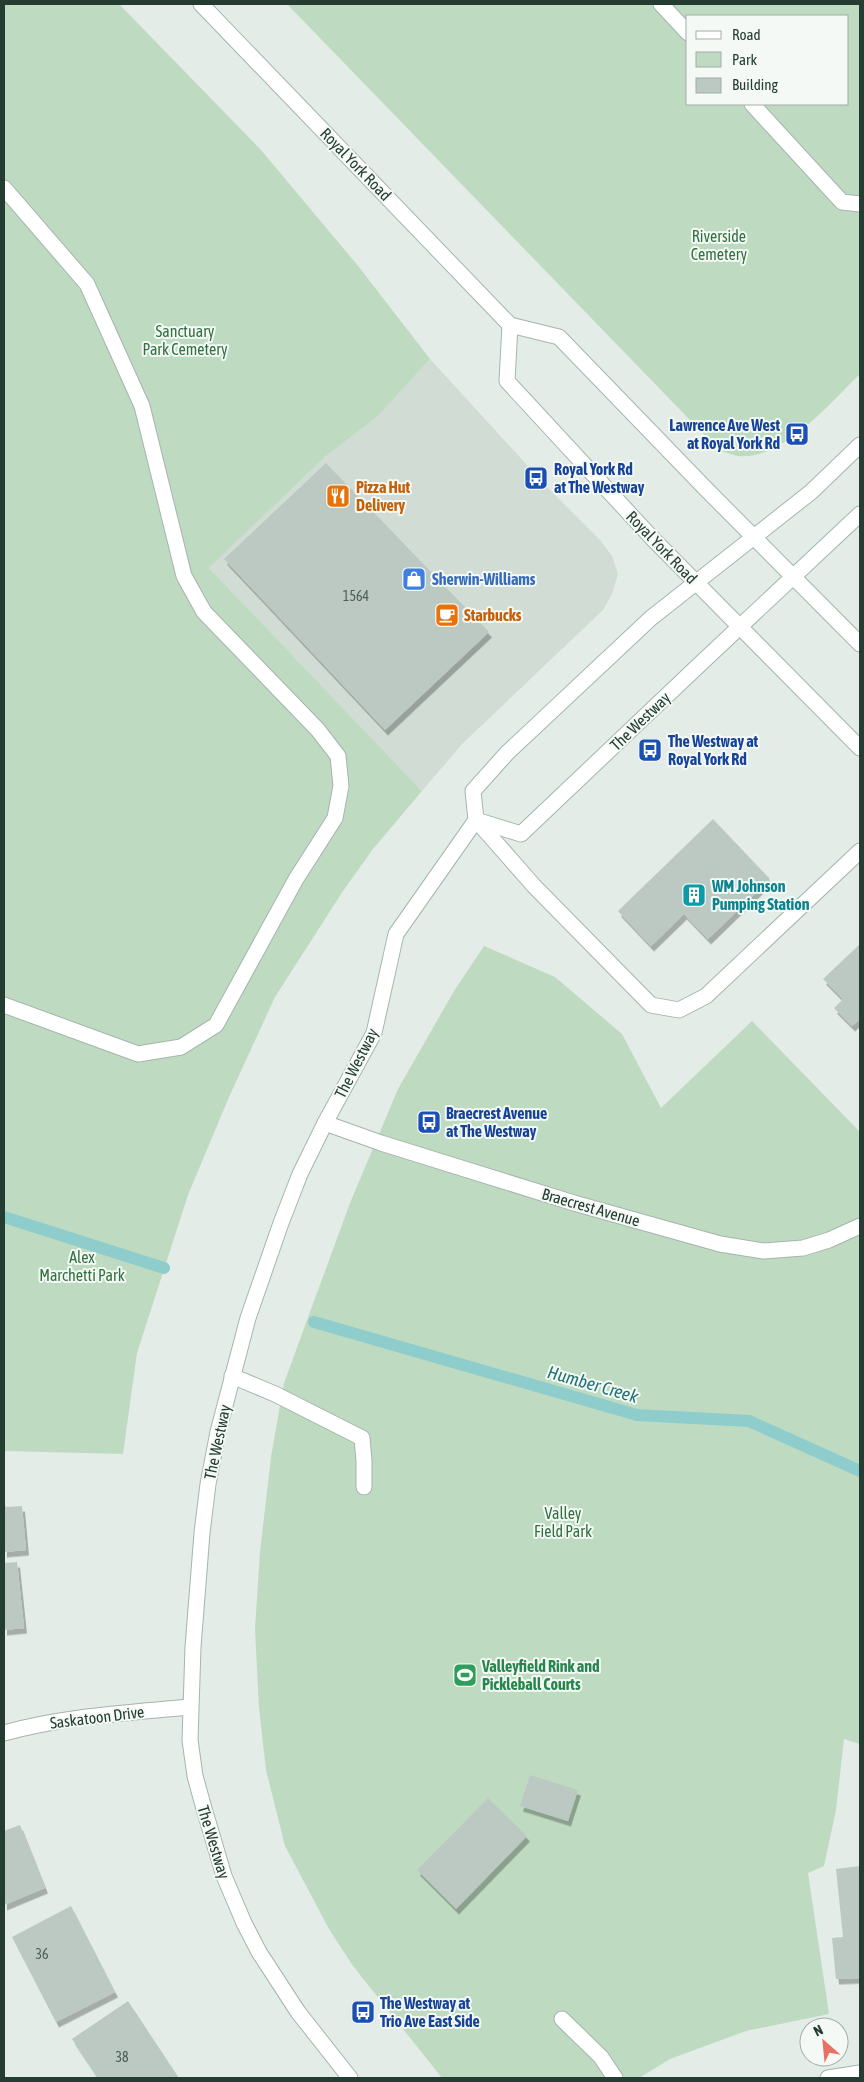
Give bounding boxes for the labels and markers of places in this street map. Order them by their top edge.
place label: Lawrence Ave West at Royal York Rd [669,416,780,452]
bus stop icon: Lawrence Ave West at Royal York Rd [784,421,810,447]
place label: Royal York Rd at The Westway [554,460,645,496]
bus stop icon: Royal York Rd at The Westway [523,465,549,491]
place label: Pizza Hut Delivery [356,478,411,514]
restaurant icon: Pizza Hut Delivery [325,483,351,509]
shop icon: Sherwin-Williams [401,566,427,592]
place label: Sherwin-Williams [432,570,536,588]
cafe icon: Starbucks [434,602,460,628]
place label: Starbucks [464,606,522,624]
place label: The Westway at Royal York Rd [668,732,759,768]
bus stop icon: The Westway at Royal York Rd [637,737,663,763]
place label: WM Johnson Pumping Station [711,877,810,913]
building icon: WM Johnson Pumping Station [681,882,707,908]
place label: Braecrest Avenue at The Westway [446,1104,547,1140]
bus stop icon: Braecrest Avenue at The Westway [416,1109,442,1135]
place label: Valleyfield Rink and Pickleball Courts [481,1657,600,1693]
sports icon: Valleyfield Rink and Pickleball Courts [452,1662,478,1688]
place label: The Westway at Trio Ave East Side [380,1994,480,2030]
bus stop icon: The Westway at Trio Ave East Side [350,1999,376,2025]

